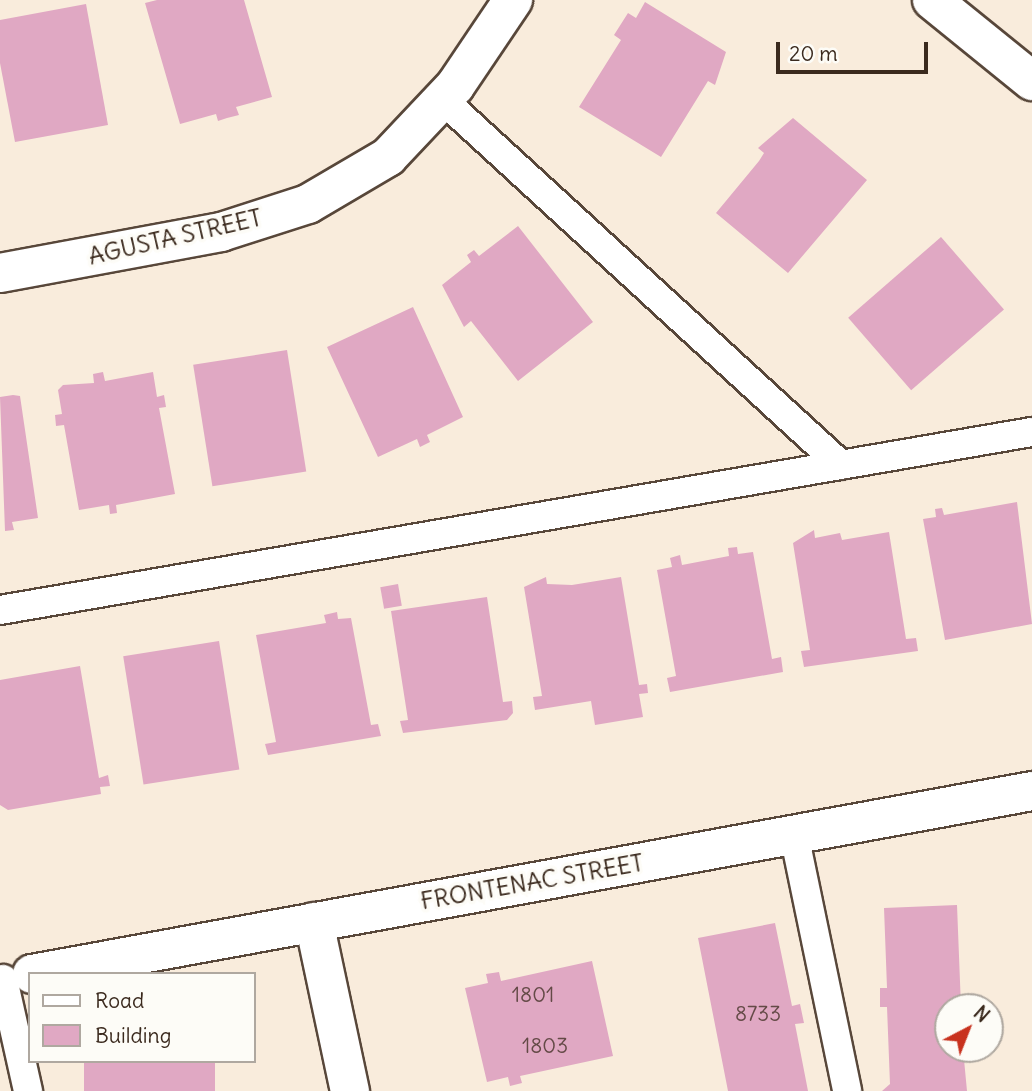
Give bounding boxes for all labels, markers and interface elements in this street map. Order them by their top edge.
scale bar [780,28,932,72]
text: 20 m [789,40,838,67]
street label: AGUSTA STREET [86,203,264,271]
street label: FRONTENAC STREET [418,848,646,916]
legend [28,972,256,1063]
house number: 1801 [512,982,554,1008]
text: Road [95,987,144,1014]
north arrow [934,993,1004,1063]
house number: 8733 [735,1001,781,1027]
text: N [969,1001,995,1027]
text: Building [95,1022,171,1049]
house number: 1803 [522,1033,568,1059]

